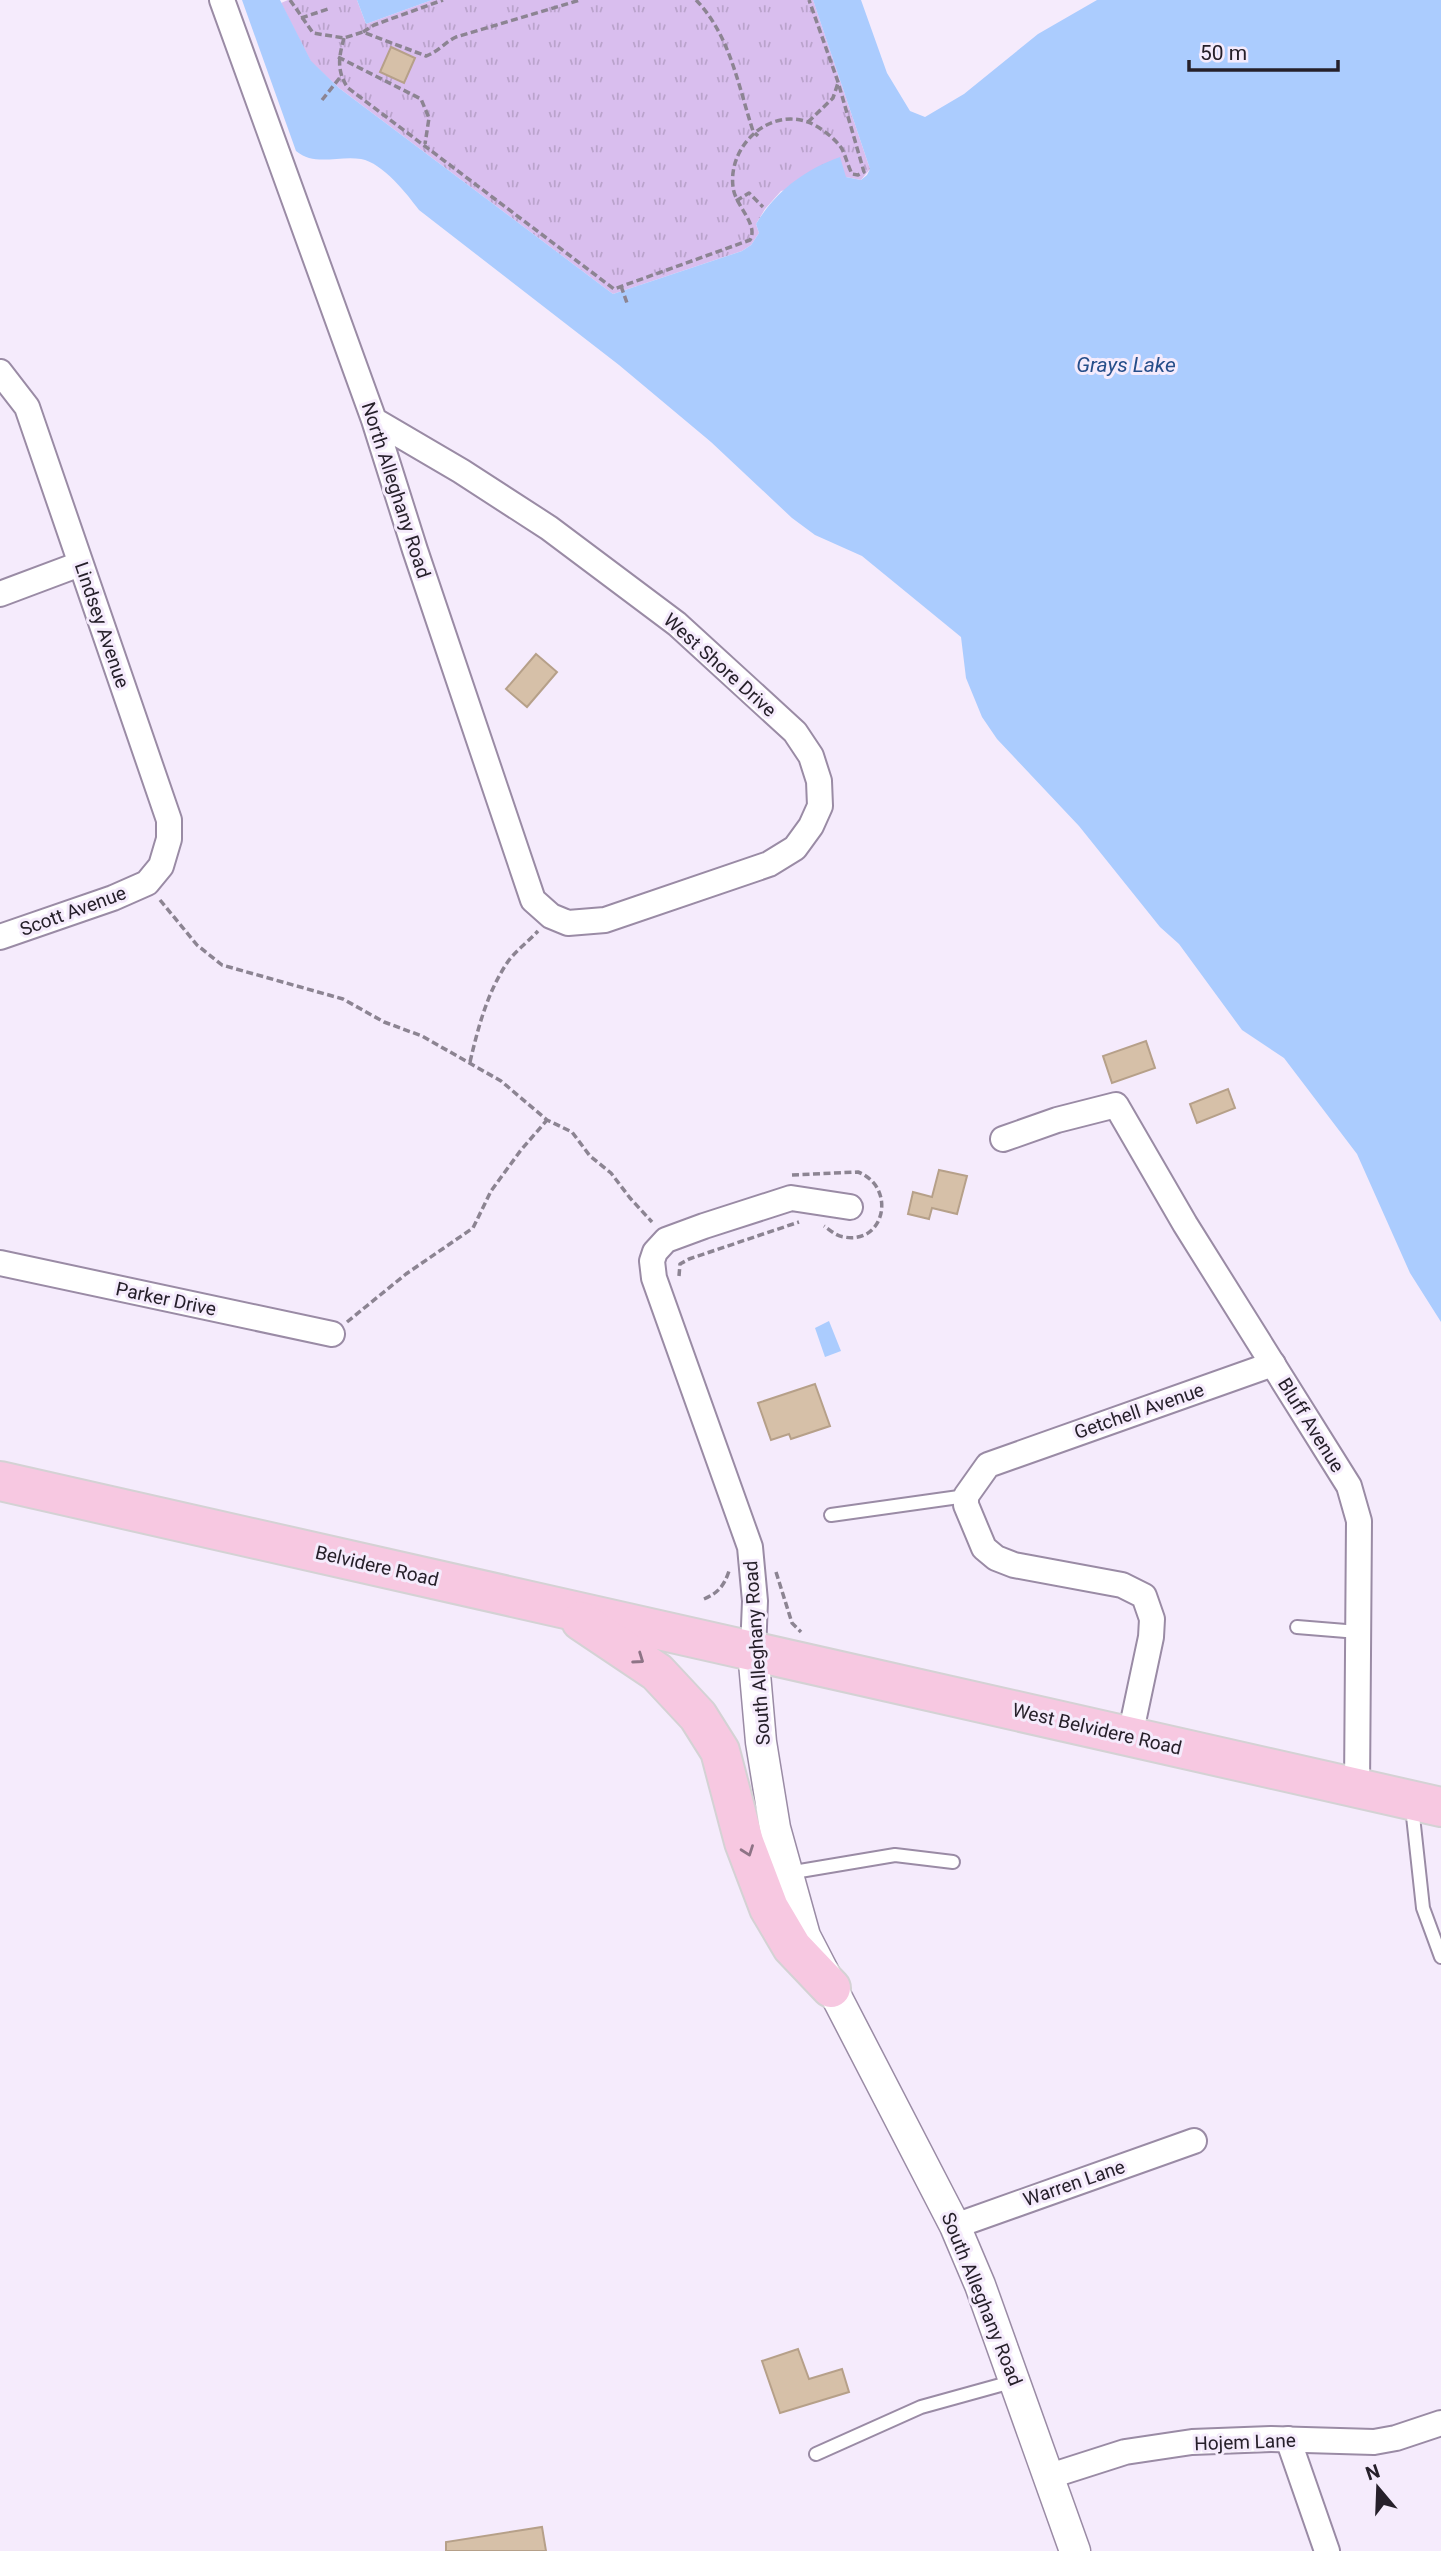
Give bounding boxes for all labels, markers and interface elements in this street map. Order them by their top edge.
scale bar [1189,28,1338,72]
text: 50 m [1200,41,1247,65]
water label: Grays Lake [1076,353,1176,377]
street label: North Alleghany Road [357,399,435,581]
street label: Lindsey Avenue [70,559,134,691]
street label: West Shore Drive [659,608,781,722]
street label: Scott Avenue [17,881,129,941]
street label: Parker Drive [114,1277,218,1321]
street label: Bluff Avenue [1273,1374,1349,1476]
street label: Getchell Avenue [1071,1378,1207,1444]
street label: Belvidere Road [313,1541,441,1591]
street label: South Alleghany Road [739,1560,775,1746]
one-way arrow [631,1651,644,1663]
street label: West Belvidere Road [1010,1698,1184,1760]
one-way arrow [740,1845,754,1857]
street label: Warren Lane [1020,2155,1128,2211]
street label: South Alleghany Road [937,2209,1027,2389]
street label: Hojem Lane [1194,2429,1296,2455]
north arrow [1343,2453,1413,2523]
text: N [1363,2459,1383,2485]

